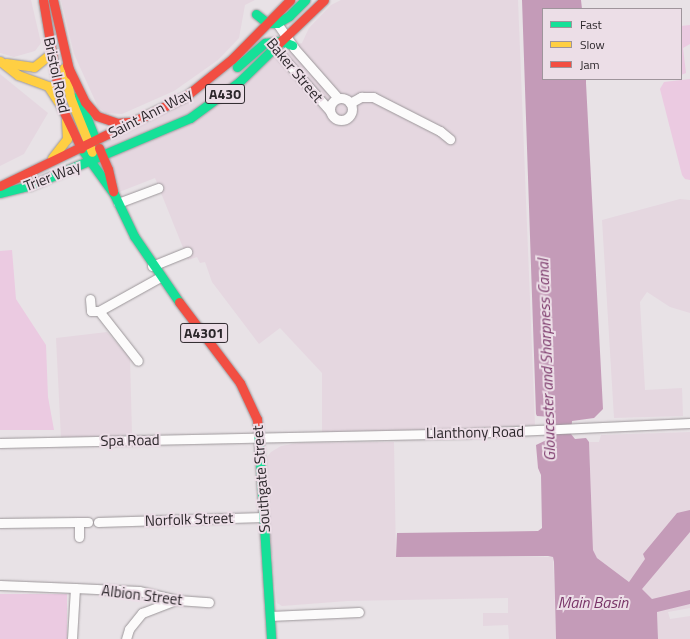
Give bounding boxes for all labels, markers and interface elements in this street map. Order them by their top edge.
legend [542,8,682,80]
text: Fast [580,15,602,34]
street label: Baker Street [263,34,327,106]
street label: Bristol Road [40,35,74,115]
text: Slow [580,35,605,54]
text: Jam [580,55,600,74]
road number: A430 [205,82,245,106]
street label: Saint Ann Way [105,84,195,142]
street label: Trier Way [21,157,83,195]
water label: Gloucester and Sharpness Canal [533,258,559,462]
road number: A4301 [180,321,228,345]
street label: Llanthony Road [426,422,524,442]
street label: Southgate Street [248,425,274,533]
street label: Spa Road [100,430,160,450]
street label: Norfolk Street [144,508,234,530]
street label: Albion Street [100,581,184,609]
water label: Main Basin [558,592,628,612]

